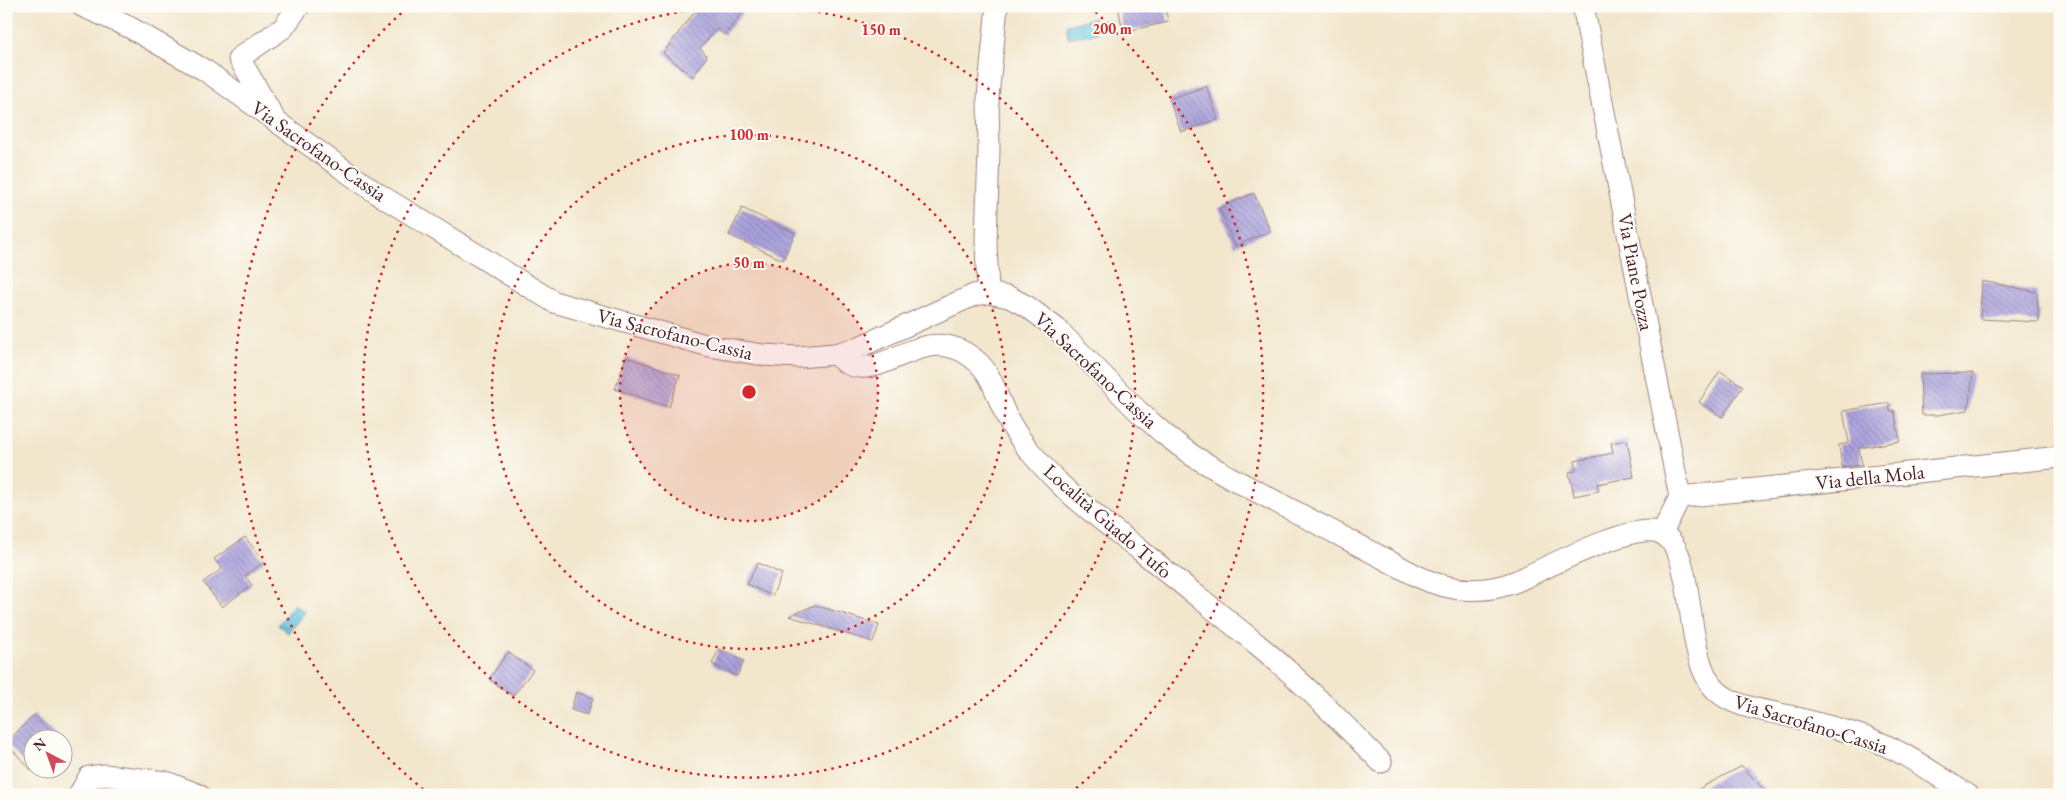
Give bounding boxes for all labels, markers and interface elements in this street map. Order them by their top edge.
text: 200 m [1092,19,1132,38]
text: 150 m [861,20,901,39]
street label: Via Sacrofano-Cassia [246,95,392,207]
text: 100 m [729,125,769,144]
street label: Via Piane Pozza [1612,211,1660,333]
text: 50 m [733,253,765,272]
street label: Via Sacrofano-Cassia [595,302,755,366]
street label: Via Sacrofano-Cassia [1029,306,1163,434]
centre of rings [740,383,758,401]
street label: Località Guado Tufo [1038,458,1178,584]
street label: Via della Mola [1814,458,1926,496]
street label: Via Sacrofano-Cassia [1731,688,1891,760]
north arrow [22,728,72,778]
text: N [29,733,50,755]

